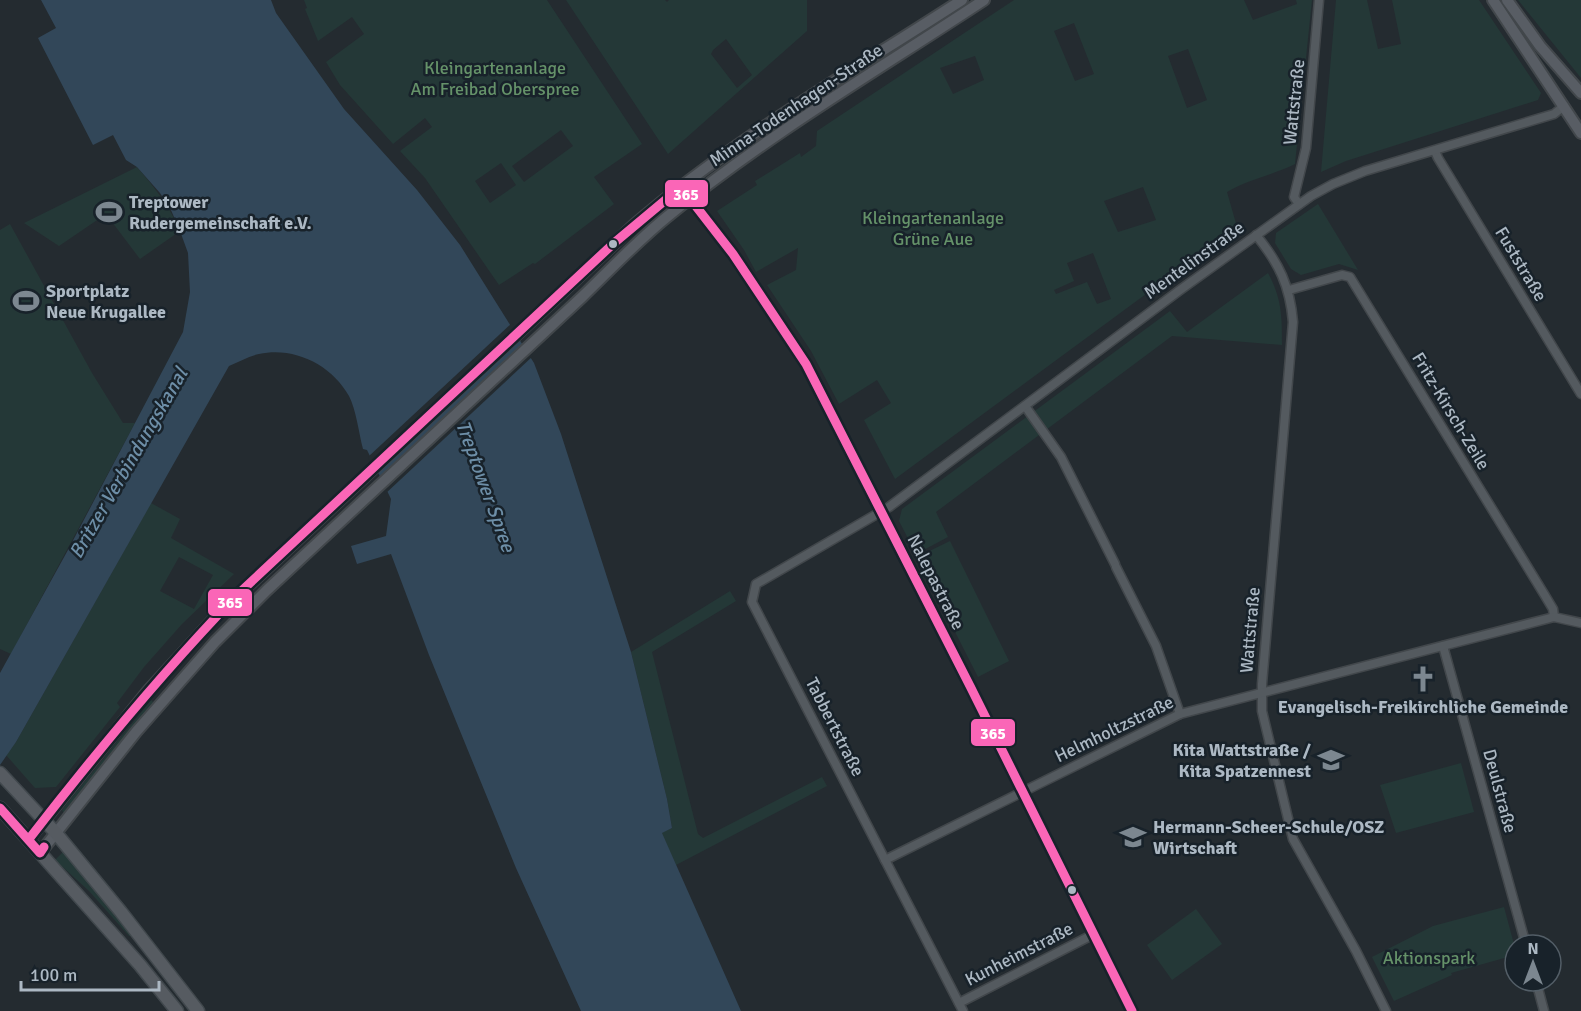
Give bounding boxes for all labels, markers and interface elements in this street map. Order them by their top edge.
street label: Minna-Todenhagen-Straße [705,39,887,171]
park label: Kleingartenanlage Am Freibad Oberspree [410,57,580,100]
street label: Wattstraße [1279,58,1309,146]
line badge: 365 [664,179,709,208]
text: 365 [673,185,699,205]
place label: Treptower Rudergemeinschaft e.V. [129,191,312,234]
sports icon: Treptower Rudergemeinschaft e.V. [94,197,124,227]
park label: Kleingartenanlage Grüne Aue [862,207,1004,250]
street label: Mentelinstraße [1140,216,1248,304]
street label: Fuststraße [1490,223,1552,305]
unlabelled marker [607,238,619,250]
place label: Sportplatz Neue Krugallee [46,280,166,323]
sports icon: Sportplatz Neue Krugallee [11,286,41,316]
street label: Fritz-Kirsch-Zeile [1407,348,1495,474]
water label: Britzer Verbindungskanal [64,362,194,563]
water label: Treptower Spree [450,417,521,556]
street label: Nalepastraße [903,531,969,633]
street label: Wattstraße [1235,586,1265,674]
line badge: 365 [207,588,253,617]
text: 365 [217,593,243,613]
church icon: Evangelisch-Freikirchliche Gemeinde [1408,664,1438,694]
street label: Tabbertstraße [801,674,869,780]
street label: Helmholtzstraße [1051,691,1177,767]
place label: Evangelisch-Freikirchliche Gemeinde [1278,696,1568,718]
line badge: 365 [970,718,1016,747]
text: 365 [980,724,1006,744]
place label: Kita Wattstraße / Kita Spatzennest [1173,739,1312,782]
school or university icon: Kita Wattstraße / Kita Spatzennest [1316,745,1346,775]
street label: Deulstraße [1478,747,1522,835]
place label: Hermann-Scheer-Schule/OSZ Wirtschaft [1153,816,1385,859]
school or university icon: Hermann-Scheer-Schule/OSZ Wirtschaft [1118,822,1148,852]
unlabelled marker [1066,884,1078,896]
street label: Kunheimstraße [961,917,1077,991]
north arrow [1503,933,1563,993]
text: N [1527,939,1539,959]
park label: Aktionspark [1383,947,1475,969]
scale bar [21,954,159,992]
text: 100 m [30,964,77,986]

